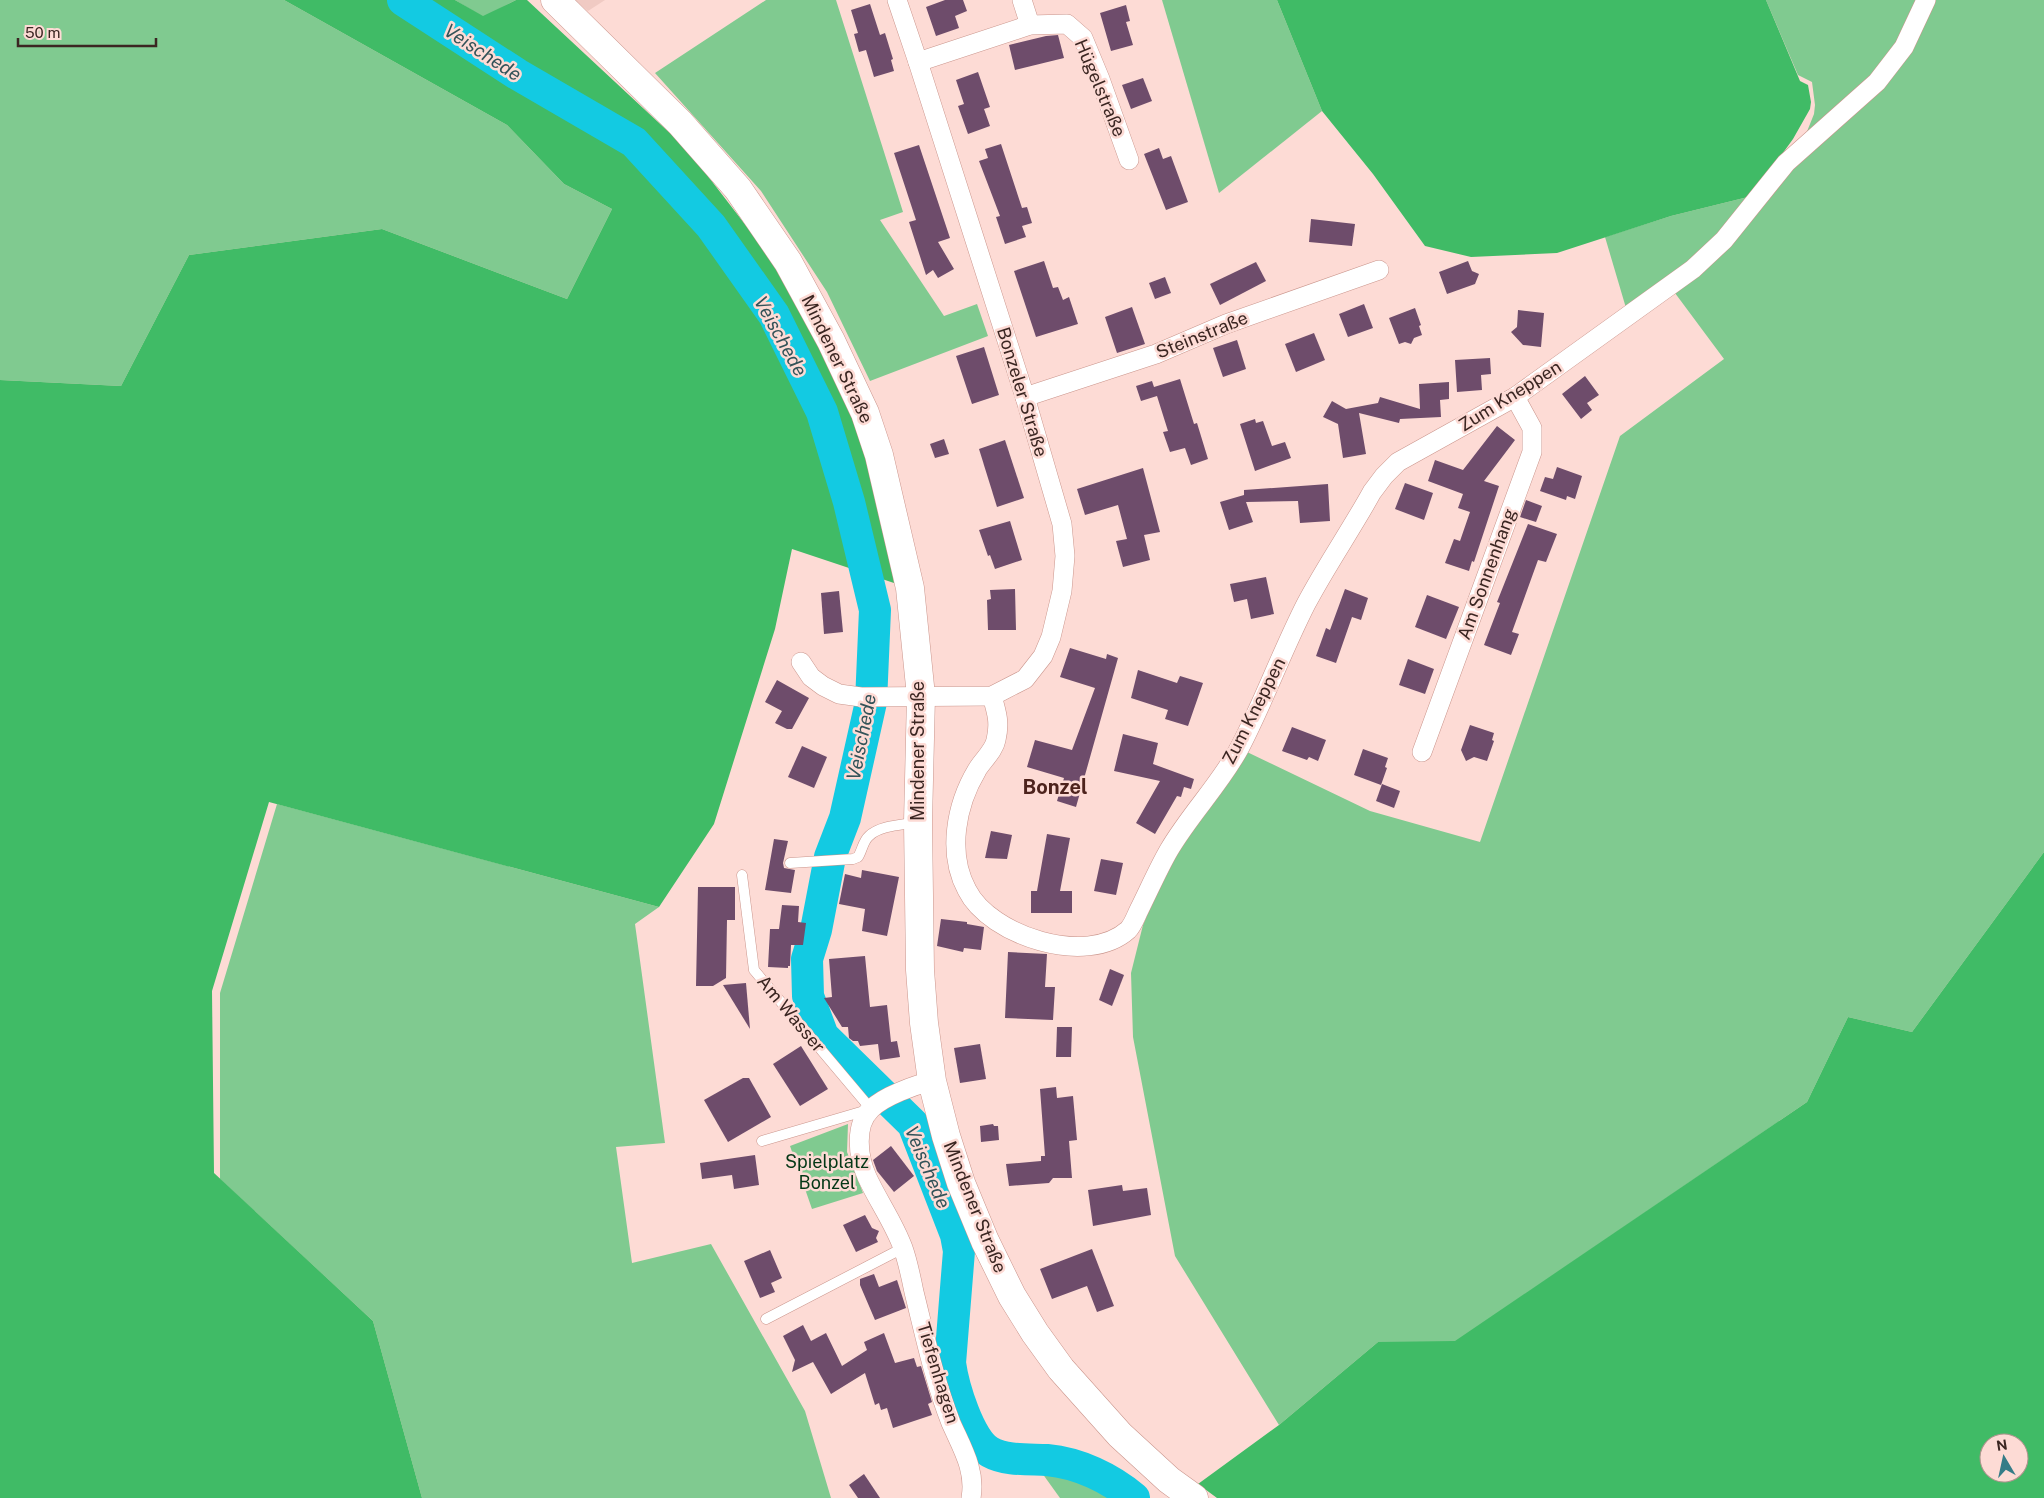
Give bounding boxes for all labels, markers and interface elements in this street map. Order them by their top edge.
scale bar [18,15,155,47]
water label: Veischede [440,19,526,85]
text: 50 m [25,24,60,41]
street label: Hügelstraße [1070,36,1130,140]
street label: Mindener Straße [797,291,878,426]
water label: Veischede [750,292,812,380]
street label: Steinstraße [1153,307,1251,362]
street label: Bonzeler Straße [993,325,1052,459]
street label: Zum Kneppen [1455,356,1565,435]
street label: Am Sonnenhang [1453,505,1520,642]
street label: Zum Kneppen [1218,654,1289,768]
street label: Mindener Straße [907,681,928,821]
water label: Veischede [842,692,880,782]
district label: Bonzel [1022,775,1088,799]
street label: Am Wasser [753,971,830,1056]
water label: Veischede [901,1122,955,1212]
street label: Mindener Straße [940,1138,1011,1276]
park label: Spielplatz Bonzel [785,1151,869,1193]
street label: Tiefenhagen [913,1320,964,1426]
north arrow [1979,1433,2029,1483]
text: N [1995,1436,2009,1454]

